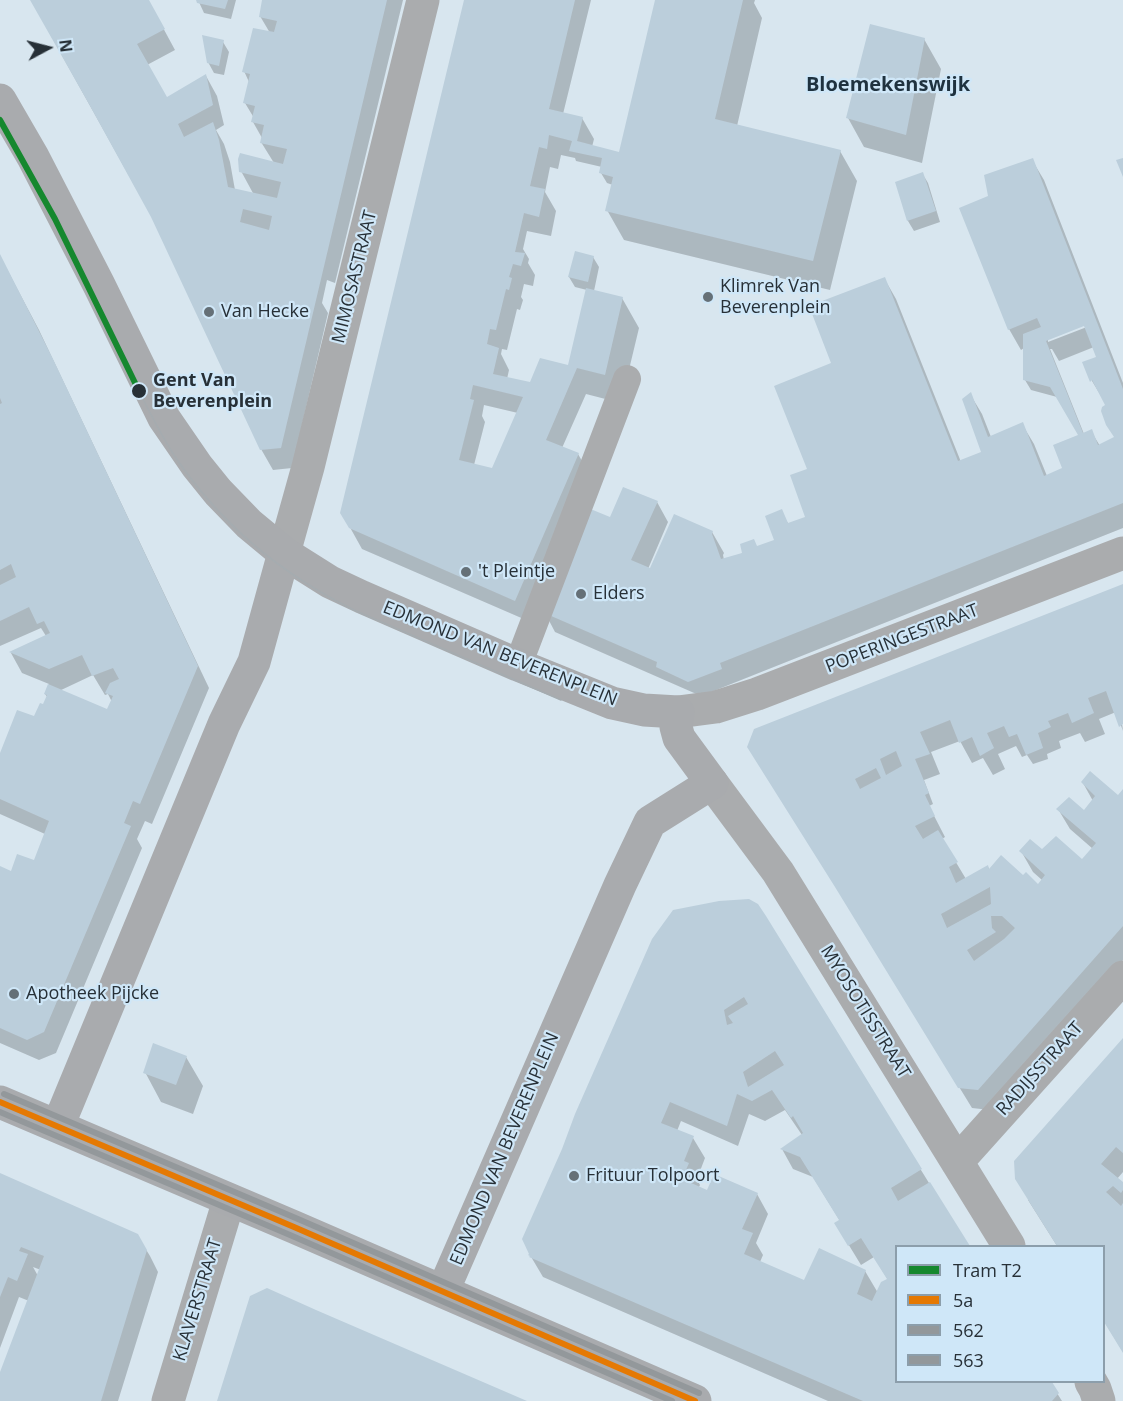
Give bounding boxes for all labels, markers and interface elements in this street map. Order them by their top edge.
north arrow [18,18,78,78]
text: N [54,38,78,54]
district label: Bloemekenswijk [806,73,970,97]
street label: MIMOSASTRAAT [328,208,382,346]
place label: Klimrek Van Beverenplein [720,276,831,318]
marker: Klimrek Van Beverenplein [701,290,715,304]
place label: Van Hecke [221,301,309,323]
marker: Van Hecke [202,305,216,319]
place label: Gent Van Beverenplein [153,370,272,412]
marker: Gent Van Beverenplein [130,382,148,400]
place label: 't Pleintje [478,561,555,583]
marker: 't Pleintje [459,565,473,579]
place label: Elders [593,583,645,605]
marker: Elders [574,587,588,601]
street label: EDMOND VAN BEVERENPLEIN [380,597,620,711]
street label: POPERINGESTRAAT [823,600,981,678]
street label: MYOSOTISSTRAAT [815,942,915,1082]
place label: Apotheek Pijcke [26,983,159,1005]
marker: Apotheek Pijcke [7,987,21,1001]
street label: RADIJSSTRAAT [992,1018,1088,1120]
street label: EDMOND VAN BEVERENPLEIN [446,1029,564,1269]
place label: Frituur Tolpoort [586,1165,719,1187]
marker: Frituur Tolpoort [567,1169,581,1183]
street label: KLAVERSTRAAT [169,1236,227,1364]
legend [895,1245,1105,1383]
text: Tram T2 [953,1258,1022,1282]
text: 5a [953,1288,973,1312]
text: 562 [953,1318,984,1342]
text: 563 [953,1348,984,1372]

